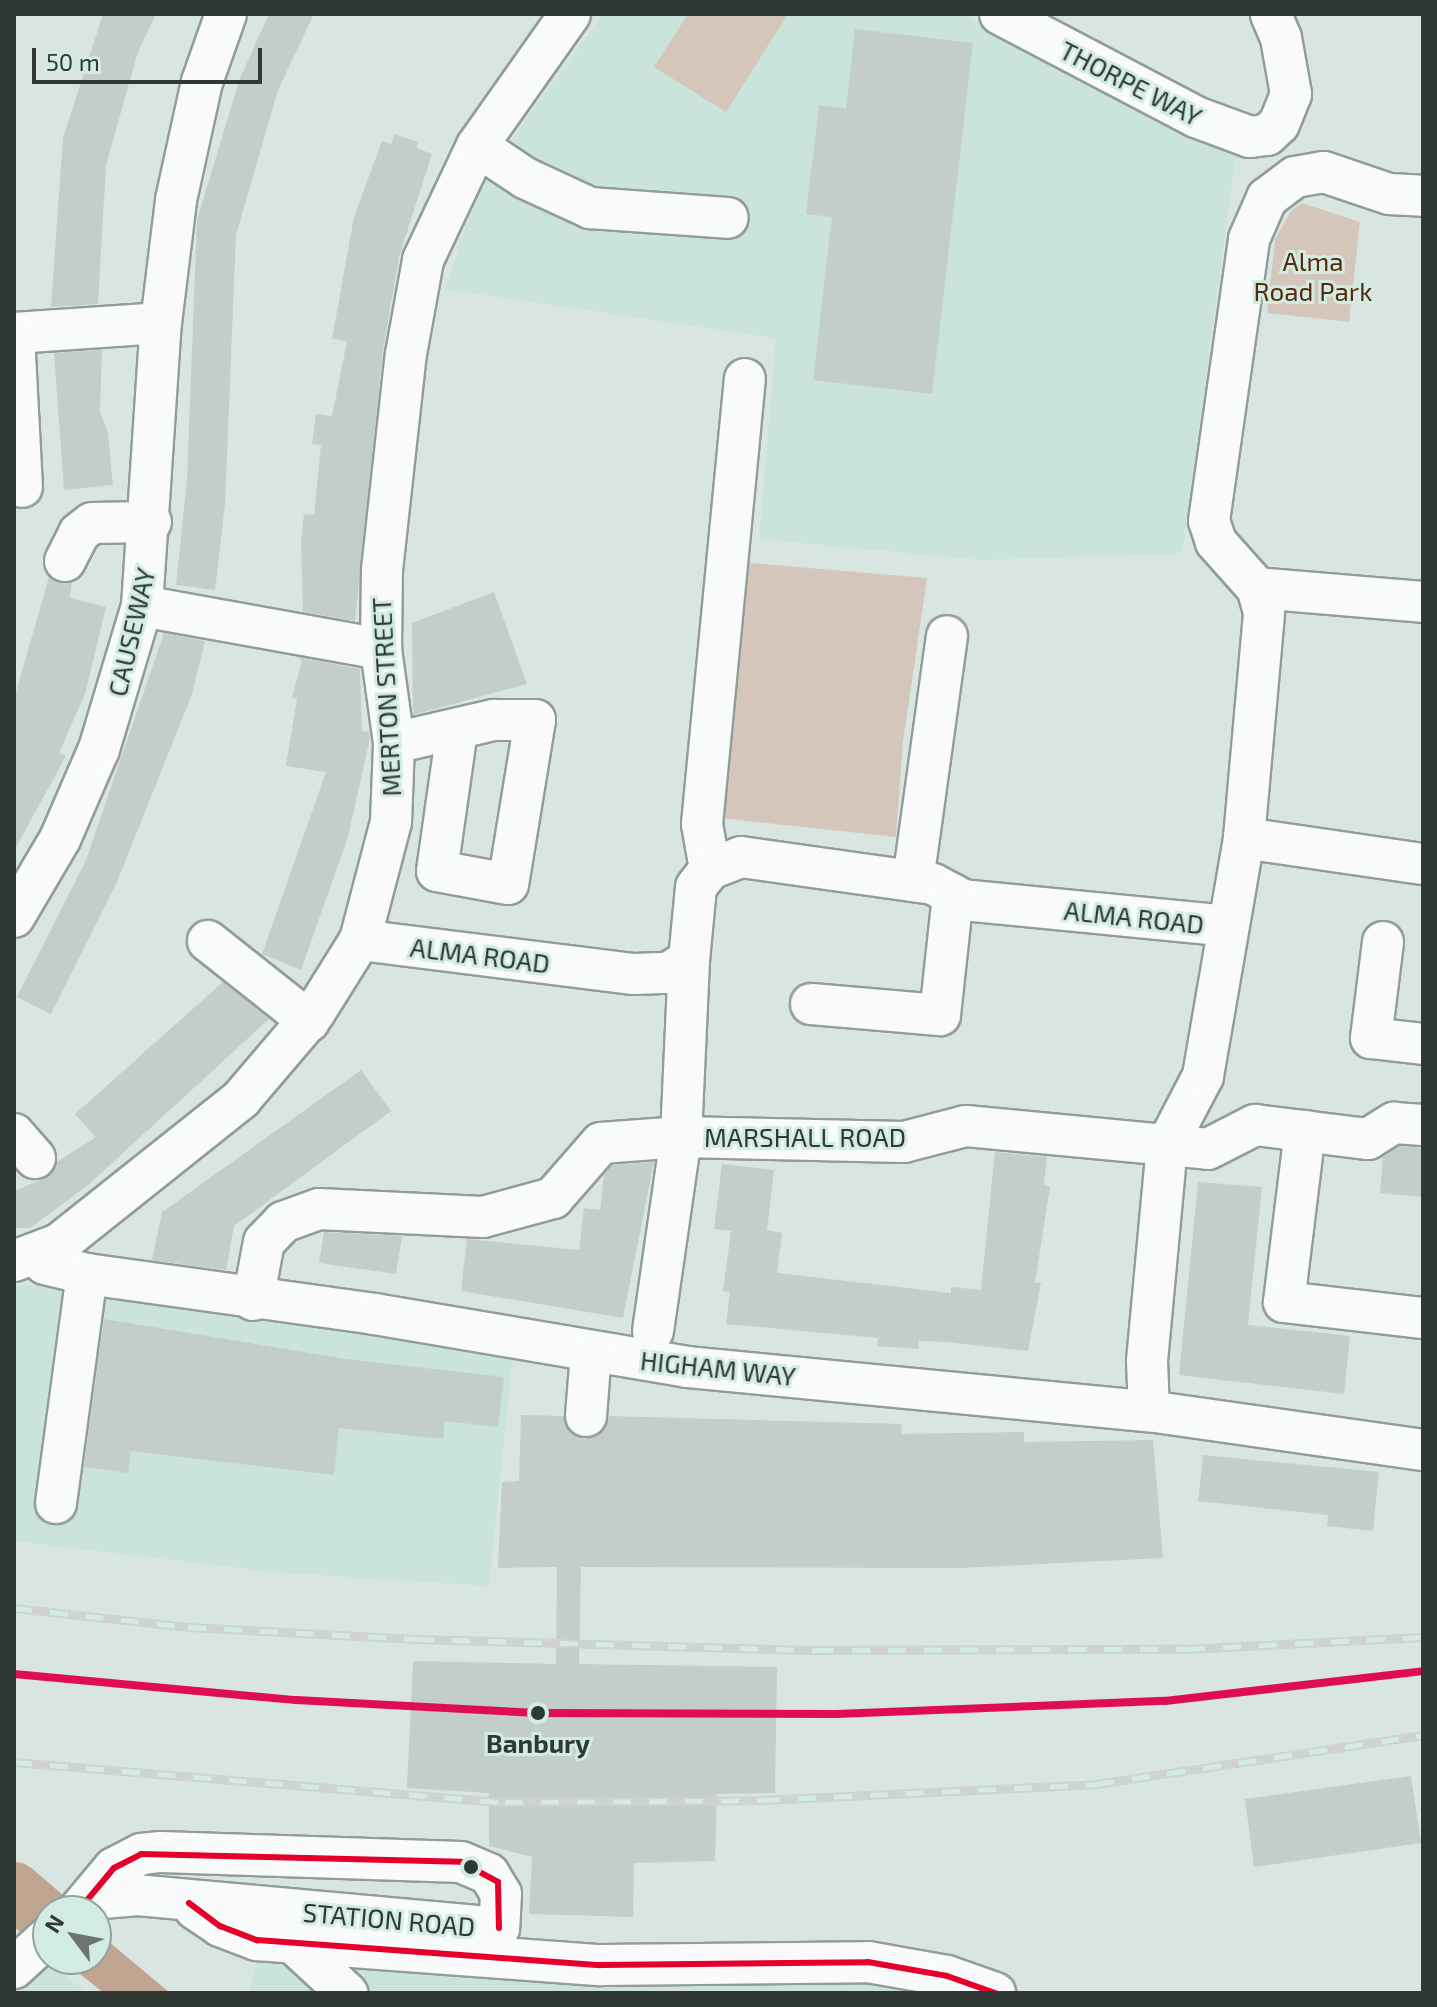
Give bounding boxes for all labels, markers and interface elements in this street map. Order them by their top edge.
scale bar [36,32,266,82]
street label: THORPE WAY [1055,34,1207,132]
text: 50 m [46,47,100,76]
park label: Alma Road Park [1254,245,1372,306]
street label: CAUSEWAY [101,565,161,699]
street label: MERTON STREET [365,597,407,797]
street label: ALMA ROAD [1062,894,1206,940]
street label: ALMA ROAD [408,931,552,979]
street label: MARSHALL ROAD [704,1121,906,1153]
street label: HIGHAM WAY [639,1344,797,1392]
marker: Banbury [527,1702,549,1724]
place label: Banbury [486,1727,590,1759]
unlabelled marker [463,1859,479,1875]
north arrow [32,1895,112,1975]
street label: STATION ROAD [301,1896,477,1942]
text: N [38,1910,69,1937]

